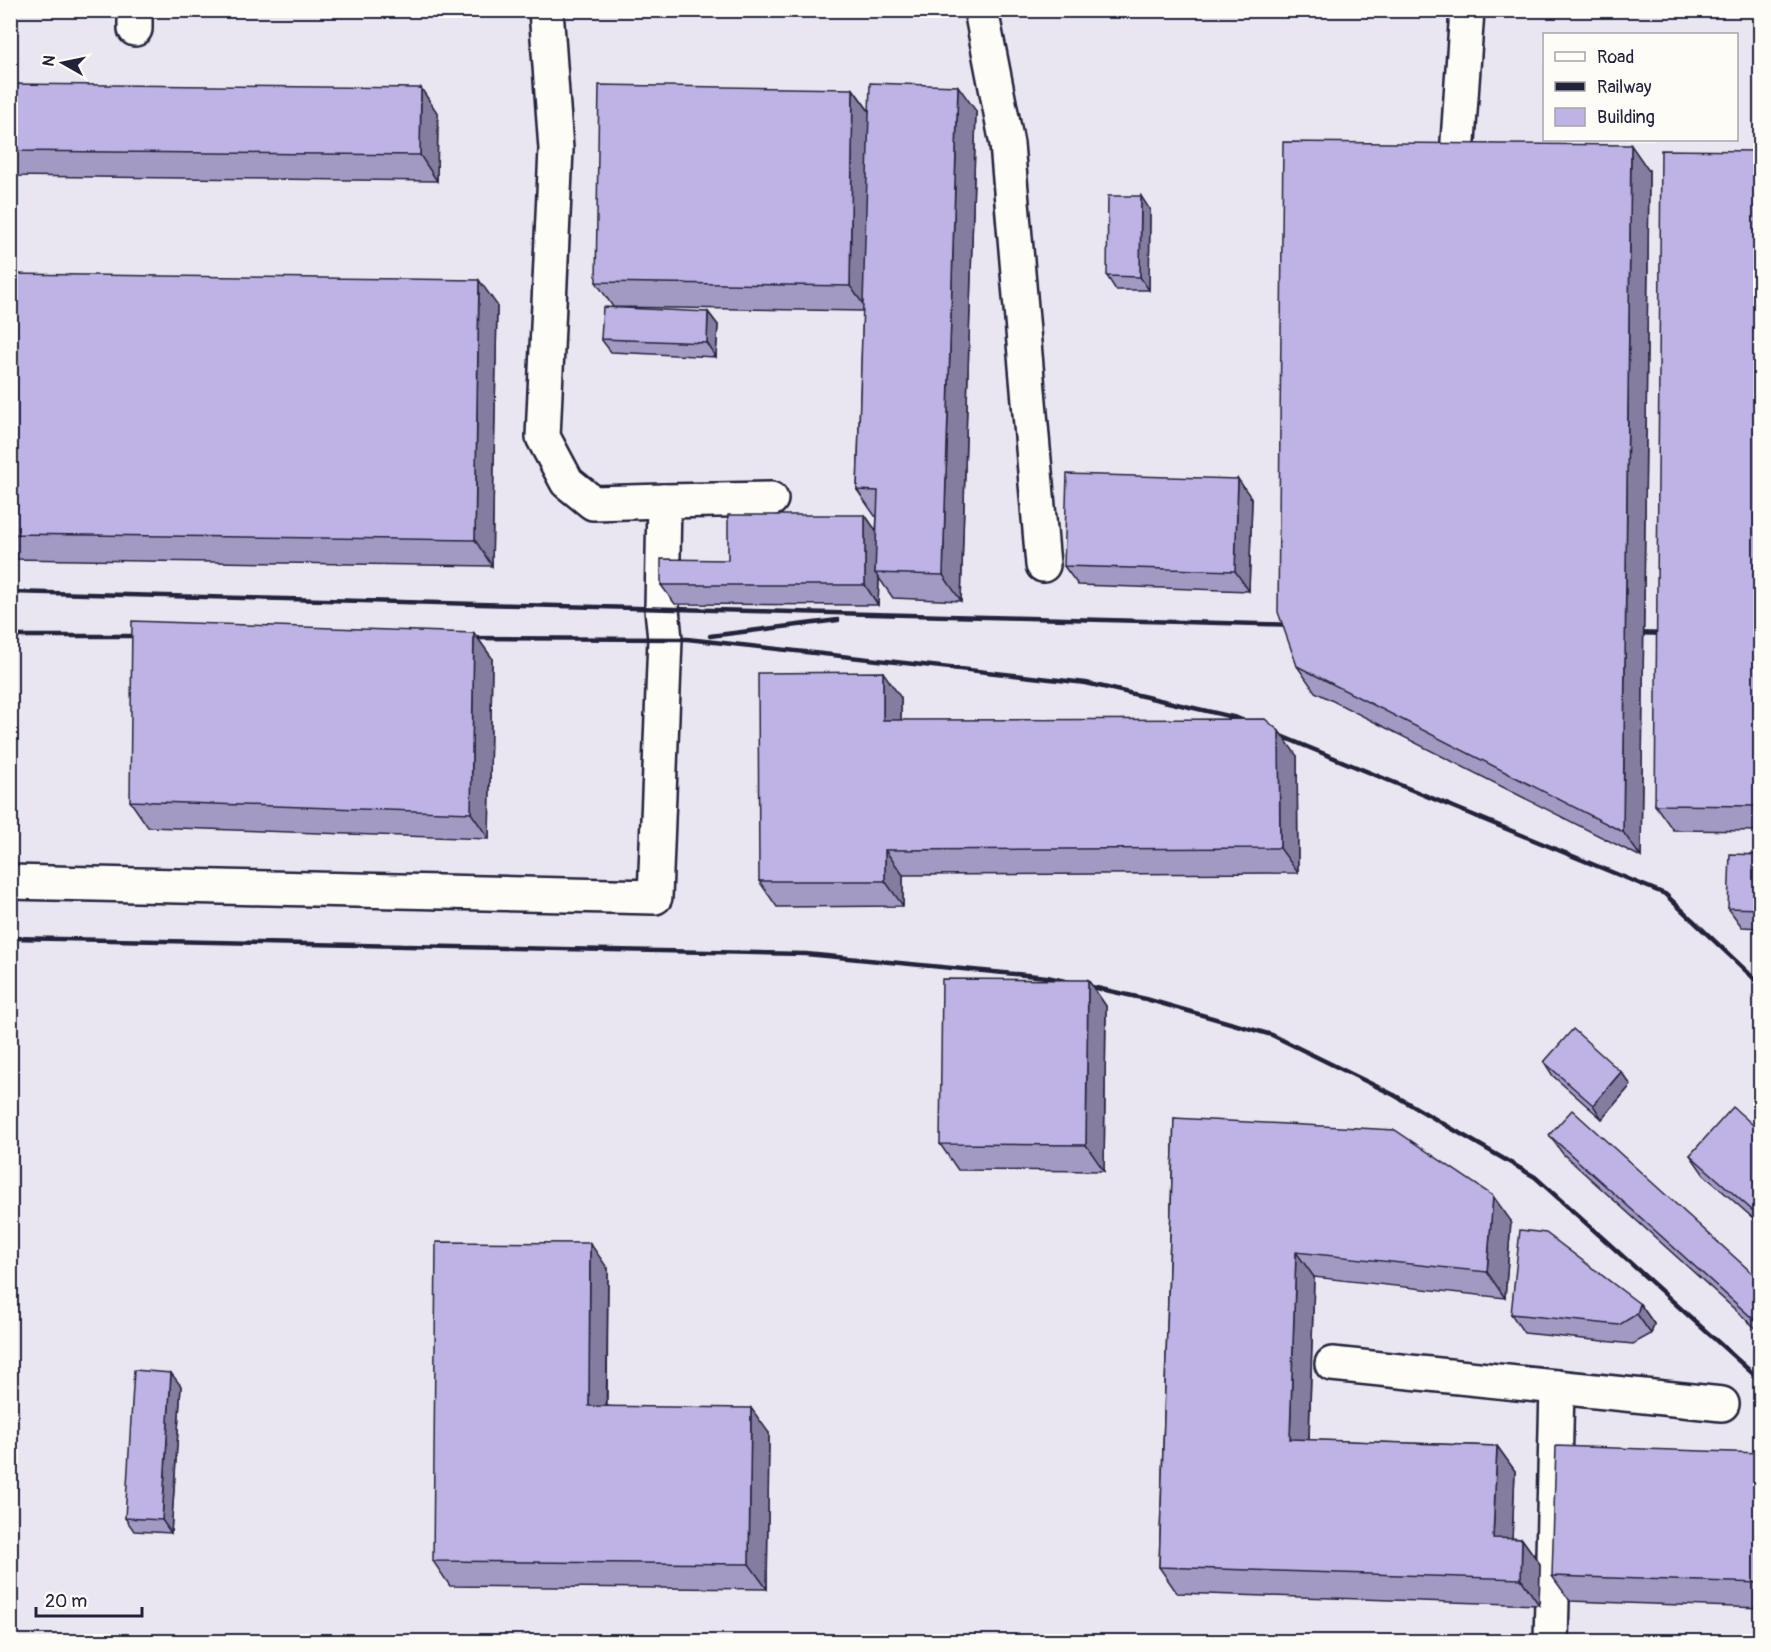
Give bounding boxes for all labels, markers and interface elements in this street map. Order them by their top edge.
north arrow [33,33,93,93]
legend [1543,33,1738,141]
text: Road [1597,46,1634,69]
text: N [38,54,60,68]
text: Railway [1597,76,1652,99]
text: Building [1597,106,1655,129]
scale bar [36,1580,142,1618]
text: 20 m [45,1590,87,1613]

